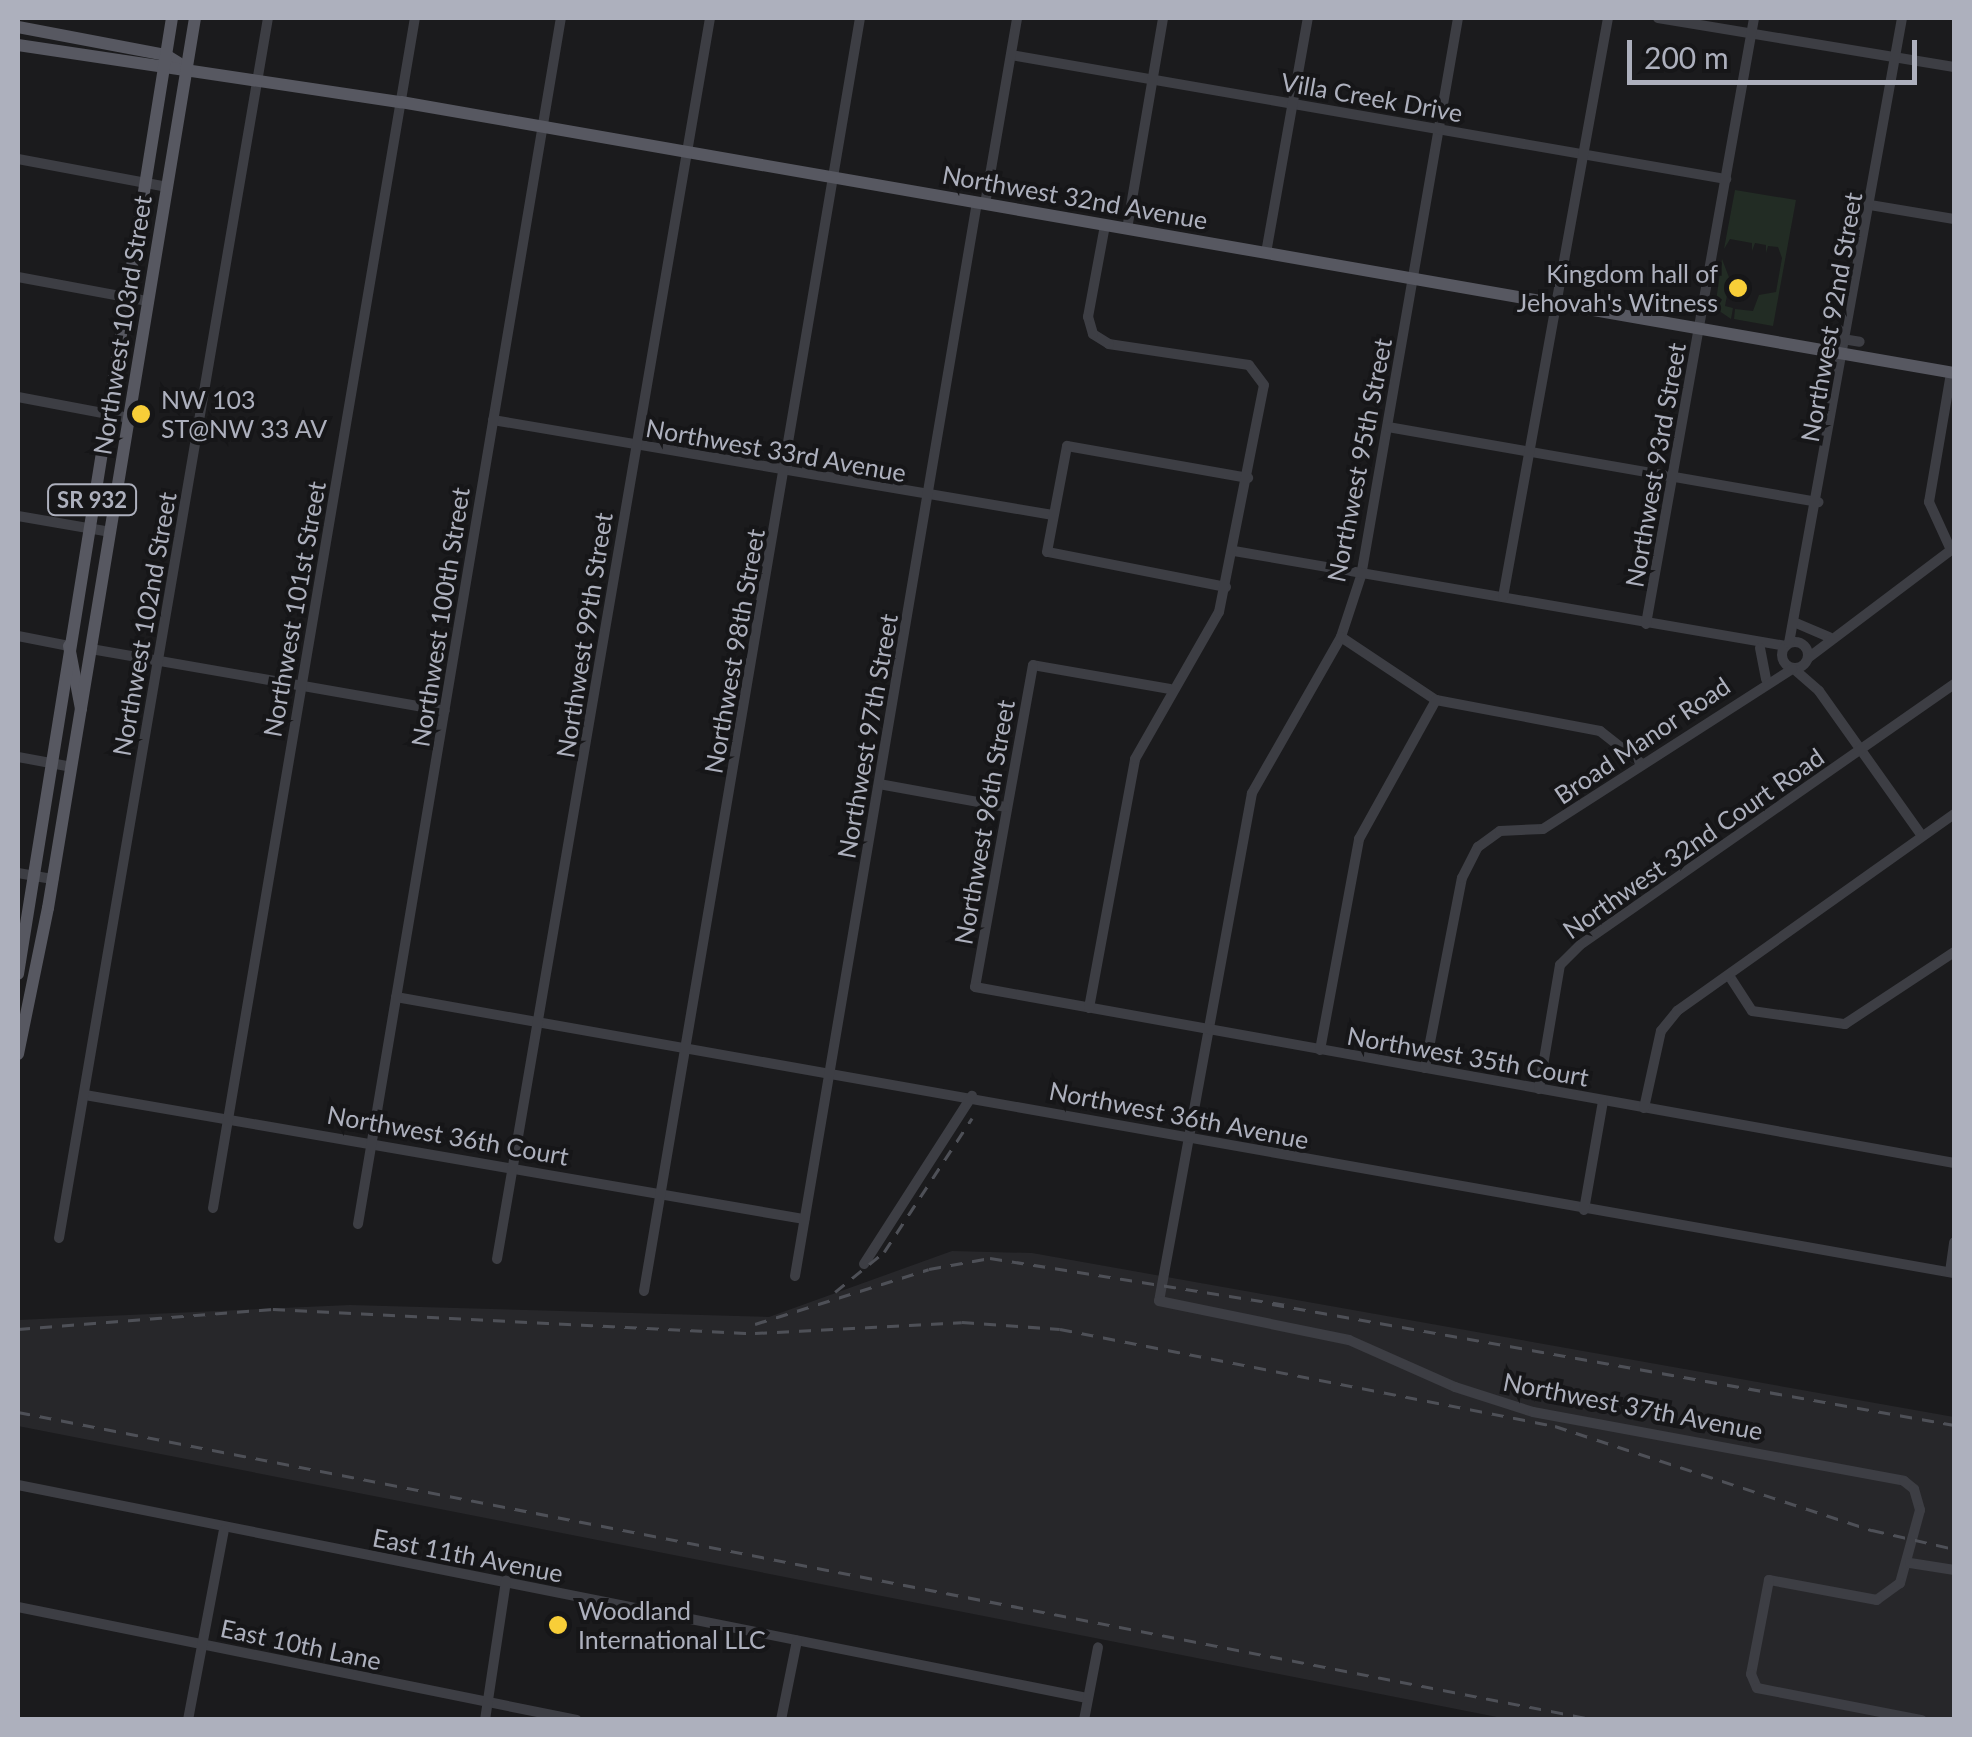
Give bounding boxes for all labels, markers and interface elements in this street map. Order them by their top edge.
scale bar [1632,20,1922,82]
text: 200 m [1644,39,1729,75]
street label: Villa Creek Drive [1279,66,1465,128]
street label: Northwest 32nd Avenue [940,159,1210,235]
street label: Northwest 92nd Street [1794,190,1868,444]
street label: Northwest 103rd Street [87,193,157,457]
place label: Kingdom hall of Jehovah's Witness [1516,259,1718,318]
marker: Kingdom hall of Jehovah's Witness [1727,277,1749,299]
street label: Northwest 95th Street [1321,336,1397,584]
street label: Northwest 93rd Street [1619,341,1691,589]
place label: NW 103 ST@NW 33 AV [161,385,328,444]
marker: NW 103 ST@NW 33 AV [130,403,152,425]
street label: Northwest 33rd Avenue [643,412,909,488]
street label: Northwest 101st Street [257,479,331,739]
road number: SR 932 [47,483,137,517]
street label: Northwest 100th Street [405,485,475,749]
street label: Northwest 102nd Street [106,490,182,758]
street label: Northwest 99th Street [550,510,618,760]
street label: Northwest 98th Street [698,526,770,776]
street label: Northwest 97th Street [831,611,903,861]
street label: Broad Manor Road [1548,670,1736,810]
street label: Northwest 96th Street [948,697,1020,947]
street label: Northwest 32nd Court Road [1557,741,1829,945]
street label: Northwest 35th Court [1345,1020,1591,1092]
street label: Northwest 36th Avenue [1046,1075,1312,1155]
street label: Northwest 36th Court [325,1099,571,1171]
street label: Northwest 37th Avenue [1500,1366,1766,1446]
street label: East 11th Avenue [370,1522,566,1588]
place label: Woodland International LLC [578,1596,766,1655]
street label: East 10th Lane [218,1612,384,1676]
marker: Woodland International LLC [547,1614,569,1636]

